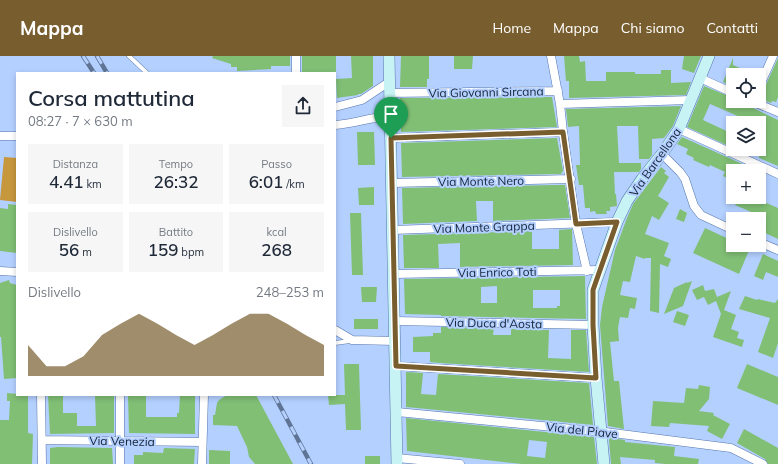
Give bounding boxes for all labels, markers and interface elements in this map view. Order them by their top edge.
text: Mappa [20,16,84,40]
text: Home [492,19,531,37]
text: Mappa [553,19,599,37]
text: Chi siamo [621,19,684,37]
text: Contatti [706,19,758,37]
map controls [726,68,766,252]
button: locate [726,68,766,108]
street label: Via Giovanni Sircana [428,83,544,101]
text: Corsa mattutina [28,84,195,112]
button: share [282,85,324,127]
pin [374,97,408,138]
icon: arrive [380,103,402,125]
text: 08:27 · 7 × 630 m [28,113,133,129]
button: layers [726,116,766,156]
street label: Via Barcellona [626,125,684,199]
text: Distanza [53,157,98,171]
text: Tempo [159,157,193,171]
text: Passo [261,157,292,171]
button: + [726,164,766,204]
text: 4.41 [49,171,84,192]
text: 26:32 [154,171,198,192]
text: 6:01 [249,171,283,192]
street label: Via Monte Nero [438,173,524,189]
text: km [84,177,102,191]
text: /km [283,177,305,191]
button: − [726,212,766,252]
street label: Via Monte Grappa [433,218,535,236]
text: Dislivello [53,225,98,239]
text: Battito [159,225,193,239]
text: kcal [267,225,287,239]
text: 56 [59,239,79,260]
text: 159 [148,239,178,260]
text: 268 [261,239,292,260]
text: m [79,245,92,259]
text: bpm [178,245,204,259]
street label: Via Enrico Toti [457,264,537,280]
text: Dislivello [28,284,81,300]
text: 248–253 m [256,284,324,300]
street label: Via Duca d'Aosta [446,315,542,331]
street label: Via del Piave [545,419,619,441]
street label: Via Venezia [89,433,155,449]

